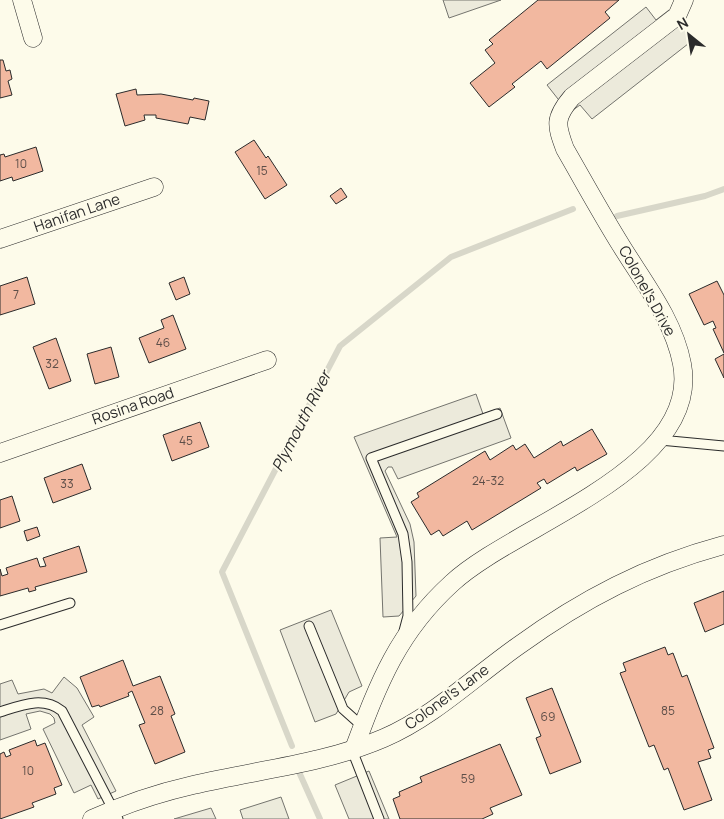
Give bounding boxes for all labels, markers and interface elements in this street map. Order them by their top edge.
north arrow [664,10,714,60]
text: N [673,13,691,34]
house number: 10 [15,155,27,172]
house number: 15 [256,162,268,179]
street label: Hanifan Lane [31,188,123,237]
street label: Colonel's Drive [614,242,681,340]
house number: 7 [13,286,19,303]
house number: 46 [156,334,170,351]
house number: 32 [45,355,59,372]
water label: Plymouth River [266,365,337,475]
street label: Rosina Road [89,382,177,429]
house number: 45 [179,432,193,449]
house number: 24-32 [472,472,504,489]
house number: 33 [60,475,74,492]
street label: Colonel's Lane [400,659,493,734]
house number: 28 [150,702,164,719]
house number: 85 [661,702,675,719]
house number: 69 [541,708,555,725]
house number: 10 [22,762,34,779]
house number: 59 [461,770,475,787]

